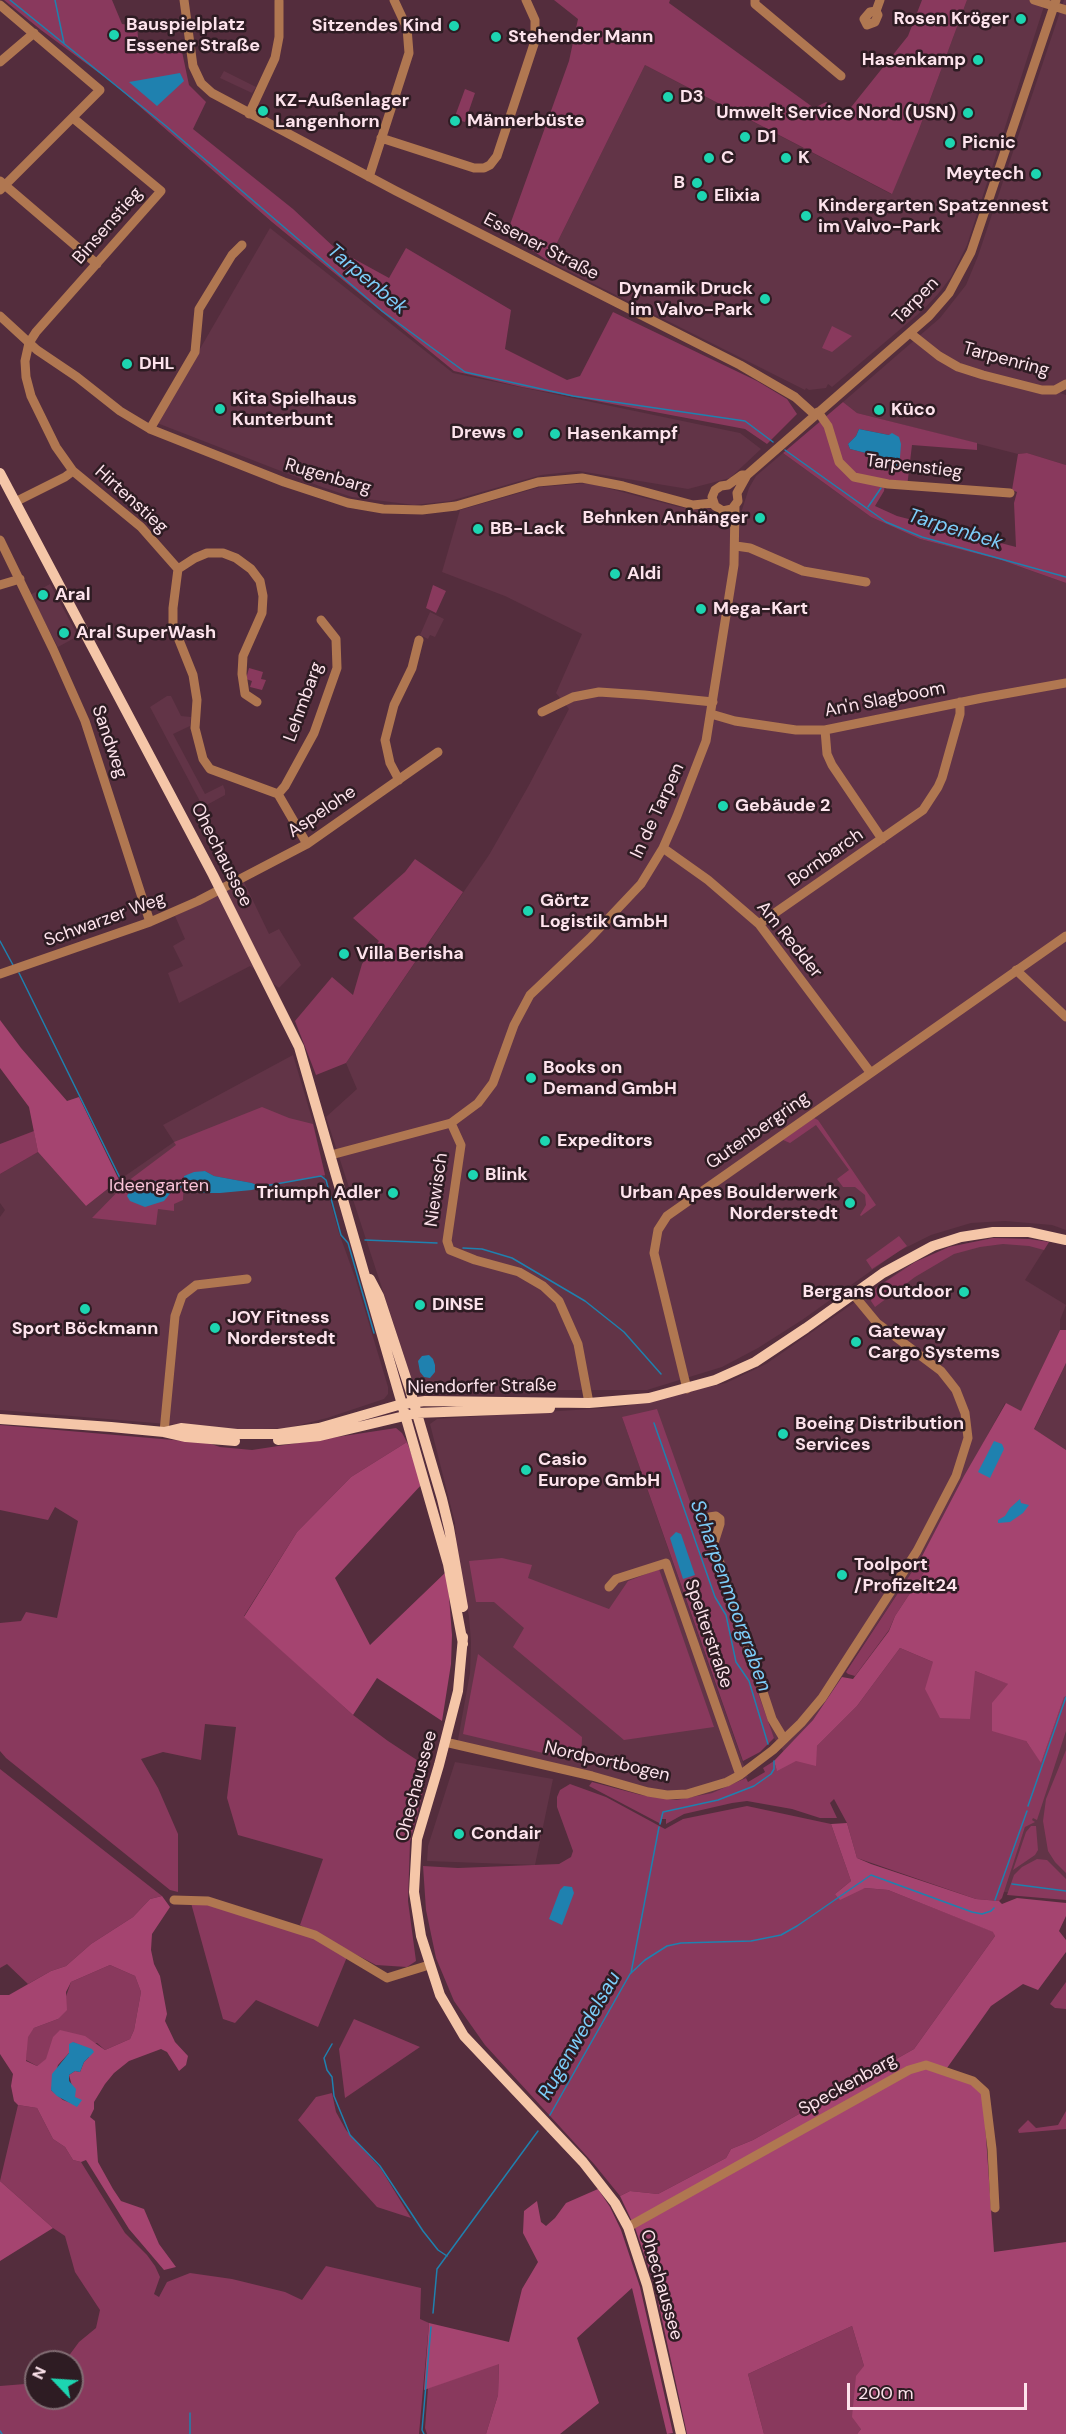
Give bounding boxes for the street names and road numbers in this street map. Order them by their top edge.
street label: Binsenstieg [69,183,147,269]
street label: Essener Straße [480,209,602,285]
street label: Tarpen [888,273,944,329]
street label: Tarpenring [961,338,1051,382]
street label: Tarpenstieg [864,450,964,484]
street label: Rugenbarg [282,454,374,500]
street label: Hirtenstieg [90,462,172,538]
street label: Lehmbarg [280,659,328,745]
street label: An'n Slagboom [823,678,947,722]
street label: Sandweg [87,703,131,781]
street label: In de Tarpen [627,760,689,862]
street label: Aspelohe [284,781,360,843]
street label: Ohechaussee [186,799,256,911]
street label: Bornbarch [784,824,868,892]
street label: Schwarzer Weg [41,888,169,952]
street label: Am Redder [751,897,827,983]
street label: Gutenbergring [702,1088,814,1174]
street label: Niewisch [421,1152,453,1228]
street label: Niendorfer Straße [407,1375,557,1399]
street label: Spelterstraße [679,1577,737,1691]
street label: Ohechaussee [392,1728,442,1844]
street label: Nordportbogen [542,1737,672,1787]
street label: Speckenbarg [795,2049,901,2121]
street label: Ohechaussee [635,2227,687,2343]

